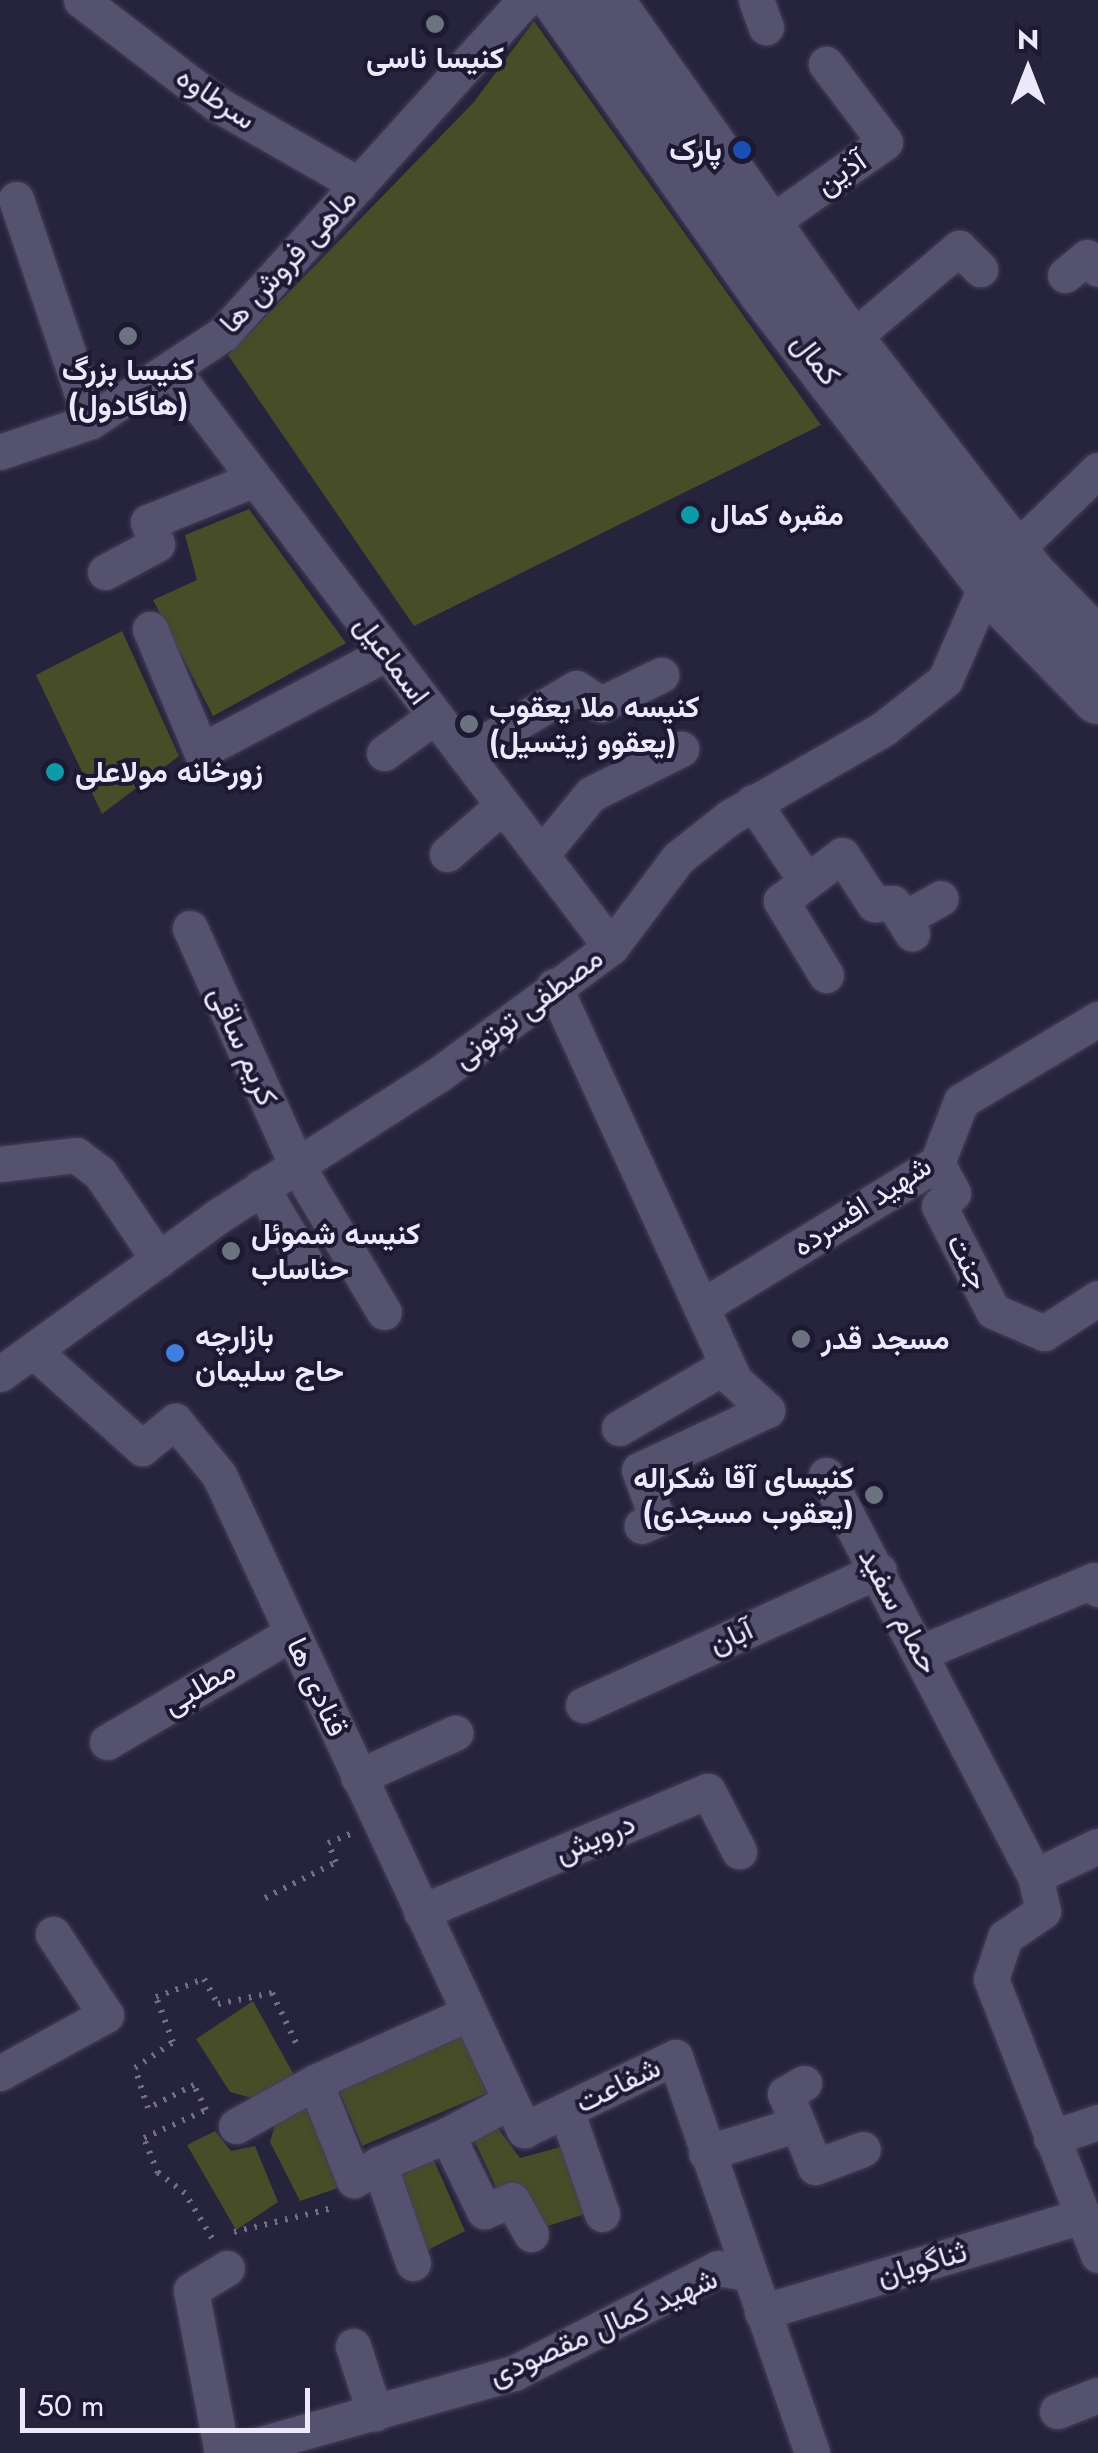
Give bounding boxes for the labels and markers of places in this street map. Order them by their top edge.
marker: کنیسا ناسی [424,13,446,35]
place label: کنیسا ناسی [366,40,504,76]
place label: پارک [669,132,722,168]
marker: پارک [731,139,753,161]
marker: کنیسا بزرگ (هاگادول) [117,325,139,347]
place label: کنیسا بزرگ (هاگادول) [62,352,194,422]
place label: مقبره کمال [710,497,844,533]
marker: مقبره کمال [679,504,701,526]
place label: کنیسه ملا یعقوب (یعقوو زیتسیل) [489,689,700,760]
marker: کنیسه ملا یعقوب (یعقوو زیتسیل) [458,713,480,735]
place label: زورخانه مولاعلی [75,754,263,790]
marker: زورخانه مولاعلی [44,761,66,783]
place label: کنیسه شموئل حناساب [251,1216,420,1286]
marker: کنیسه شموئل حناساب [220,1240,242,1262]
place label: بازارچه حاج سلیمان [195,1318,344,1388]
place label: مسجد قدر [821,1321,949,1357]
marker: مسجد قدر [790,1328,812,1350]
marker: بازارچه حاج سلیمان [164,1342,186,1364]
place label: کنیسای آقا شکراله (یعقوب مسجدی) [633,1460,854,1530]
marker: کنیسای آقا شکراله (یعقوب مسجدی) [863,1484,885,1506]

